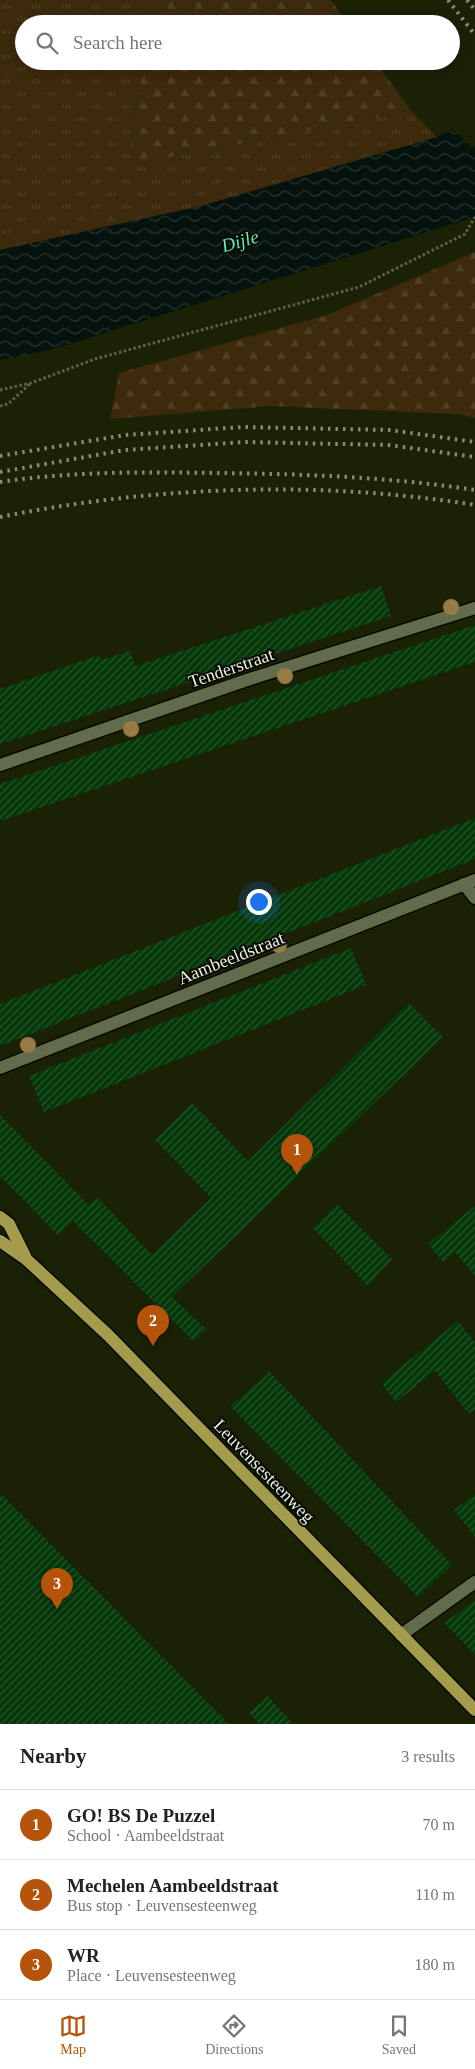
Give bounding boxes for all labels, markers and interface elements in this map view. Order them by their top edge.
search box [15,15,460,70]
icon: search [33,29,61,57]
text: Search here [73,32,162,53]
water label: Dijle [218,226,261,257]
street label: Tenderstraat [186,644,276,692]
your location [246,889,272,915]
street label: Aambeeldstraat [175,928,287,988]
pin: 1 [281,1134,313,1175]
pin: 2 [137,1305,169,1346]
street label: Leuvensesteenweg [210,1415,318,1527]
pin: 3 [41,1568,73,1609]
text: Nearby [20,1744,87,1768]
text: 3 results [401,1748,455,1765]
text: GO! BS De Puzzel [67,1805,215,1826]
text: 1 [32,1816,40,1833]
text: 70 m [423,1816,455,1833]
text: School · Aambeeldstraat [67,1827,224,1844]
text: Mechelen Aambeeldstraat [67,1875,279,1896]
text: 2 [32,1886,40,1903]
text: 110 m [415,1886,455,1903]
text: Bus stop · Leuvensesteenweg [67,1897,257,1914]
text: WR [67,1945,100,1966]
text: 3 [32,1956,40,1973]
text: 180 m [415,1956,455,1973]
text: Place · Leuvensesteenweg [67,1967,236,1984]
tab: Map [59,2012,87,2058]
tab: Directions [205,2012,264,2058]
tab: Saved [382,2012,416,2058]

